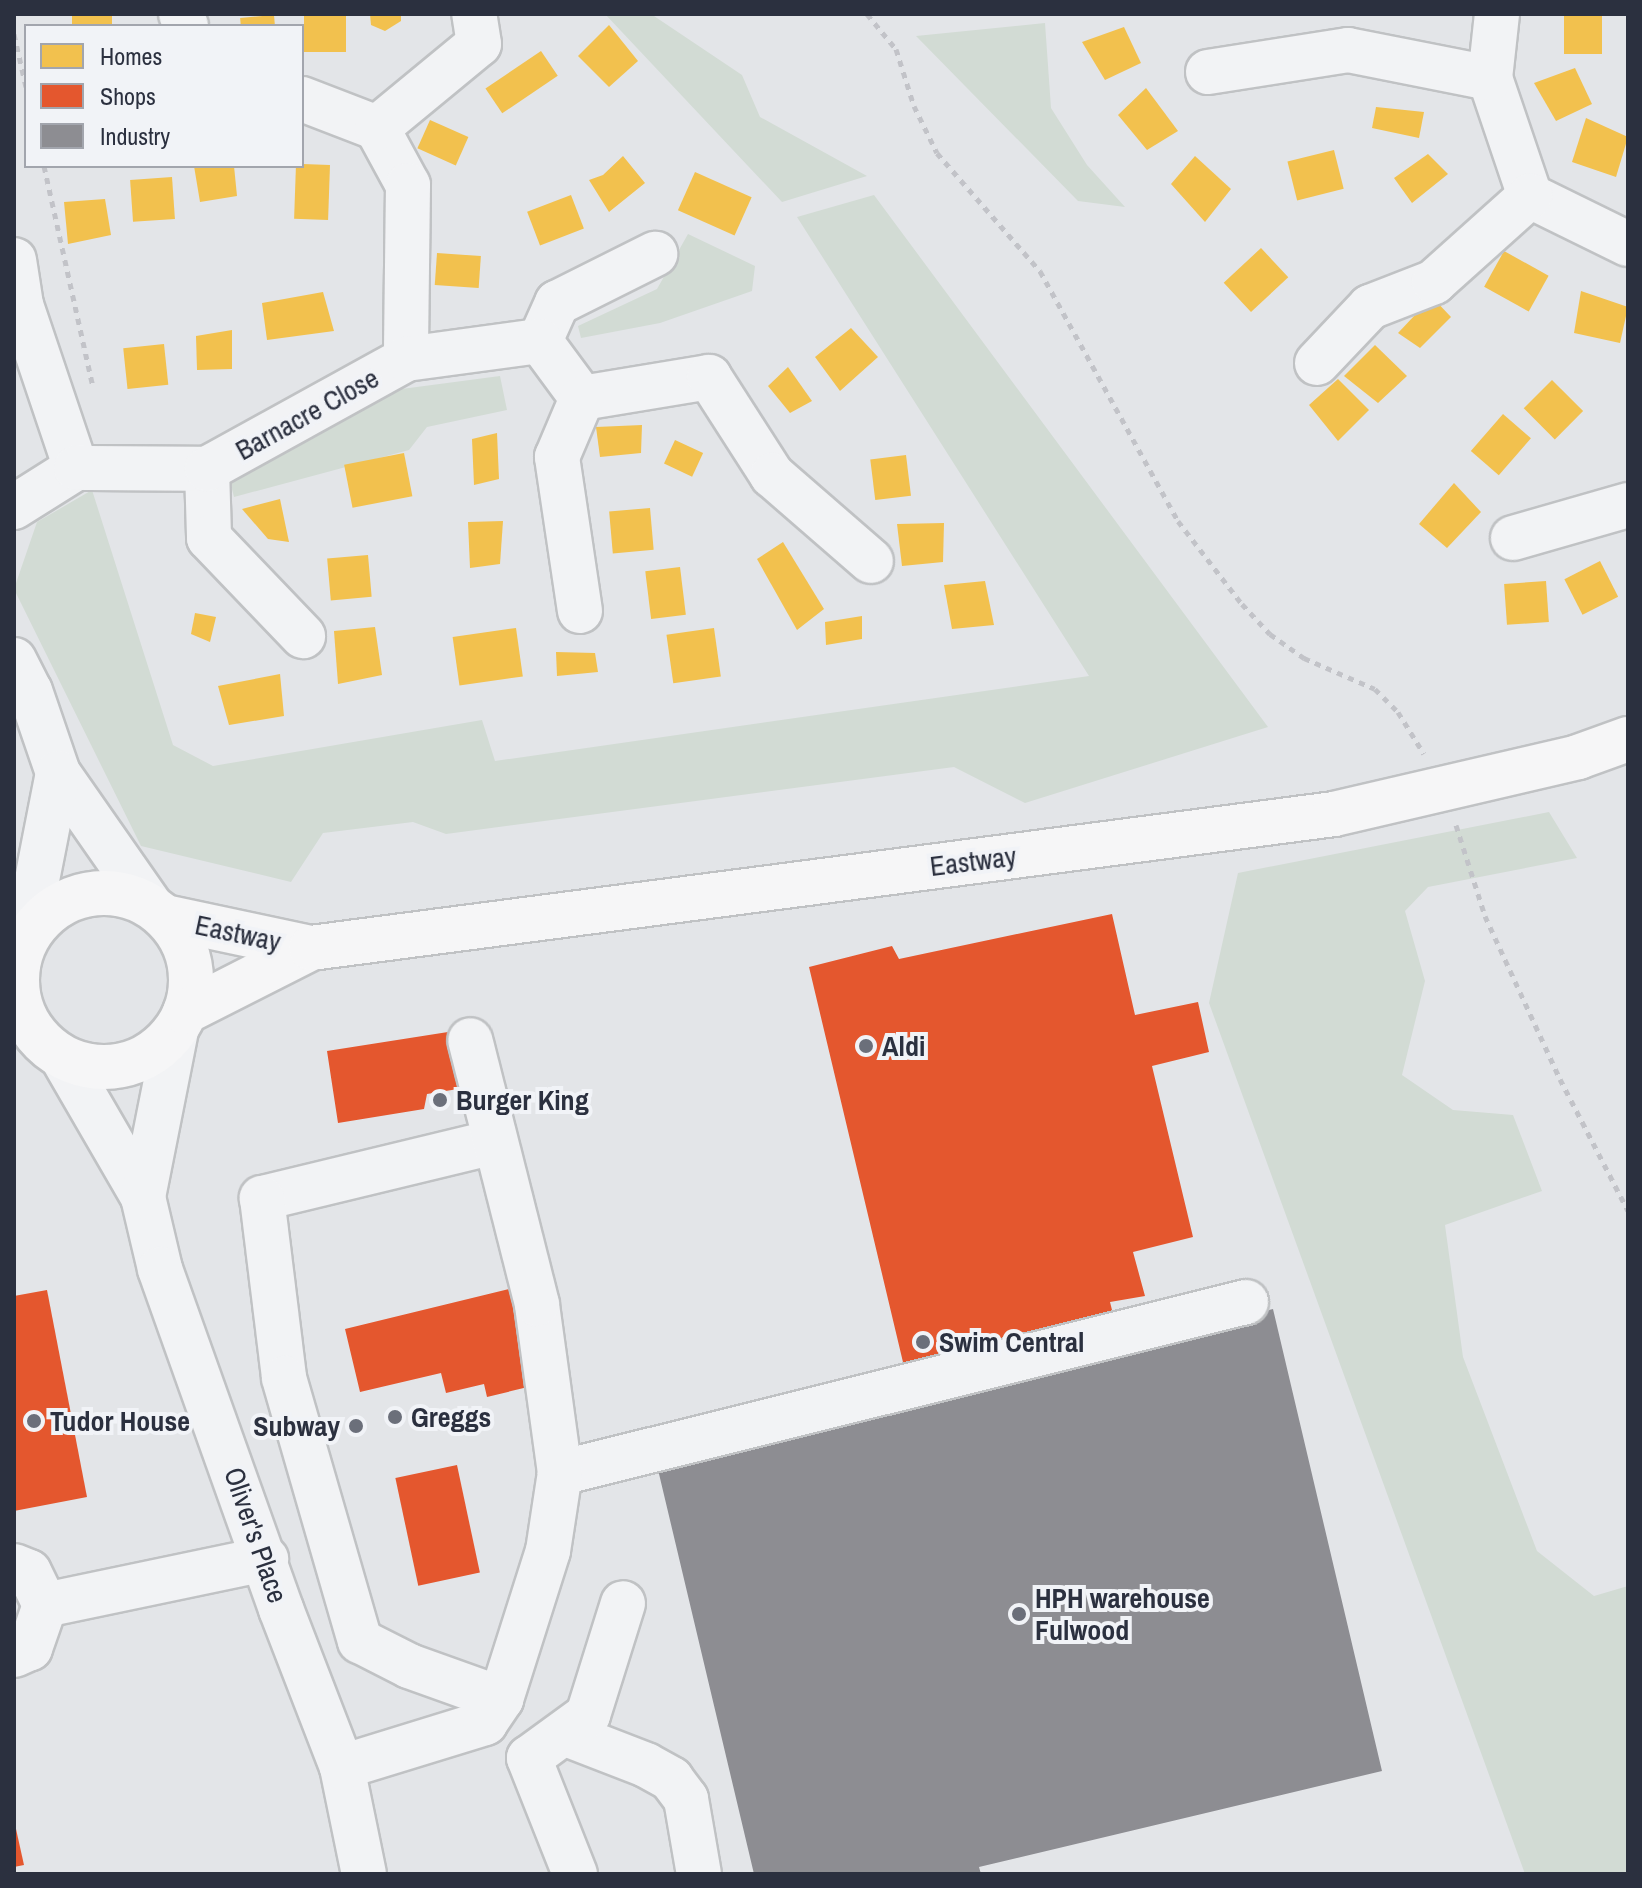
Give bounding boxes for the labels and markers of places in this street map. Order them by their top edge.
place label: Aldi [882,1029,925,1063]
marker: Aldi [857,1037,875,1055]
place label: Burger King [456,1083,589,1117]
marker: Burger King [431,1091,449,1109]
place label: Swim Central [939,1325,1084,1359]
marker: Swim Central [914,1333,932,1351]
place label: Greggs [411,1400,491,1434]
place label: Tudor House [50,1404,190,1438]
marker: Greggs [386,1408,404,1426]
place label: Subway [253,1409,340,1443]
marker: Tudor House [25,1412,43,1430]
marker: Subway [347,1417,365,1435]
place label: HPH warehouse Fulwood [1035,1581,1210,1647]
marker: HPH warehouse Fulwood [1010,1605,1028,1623]

